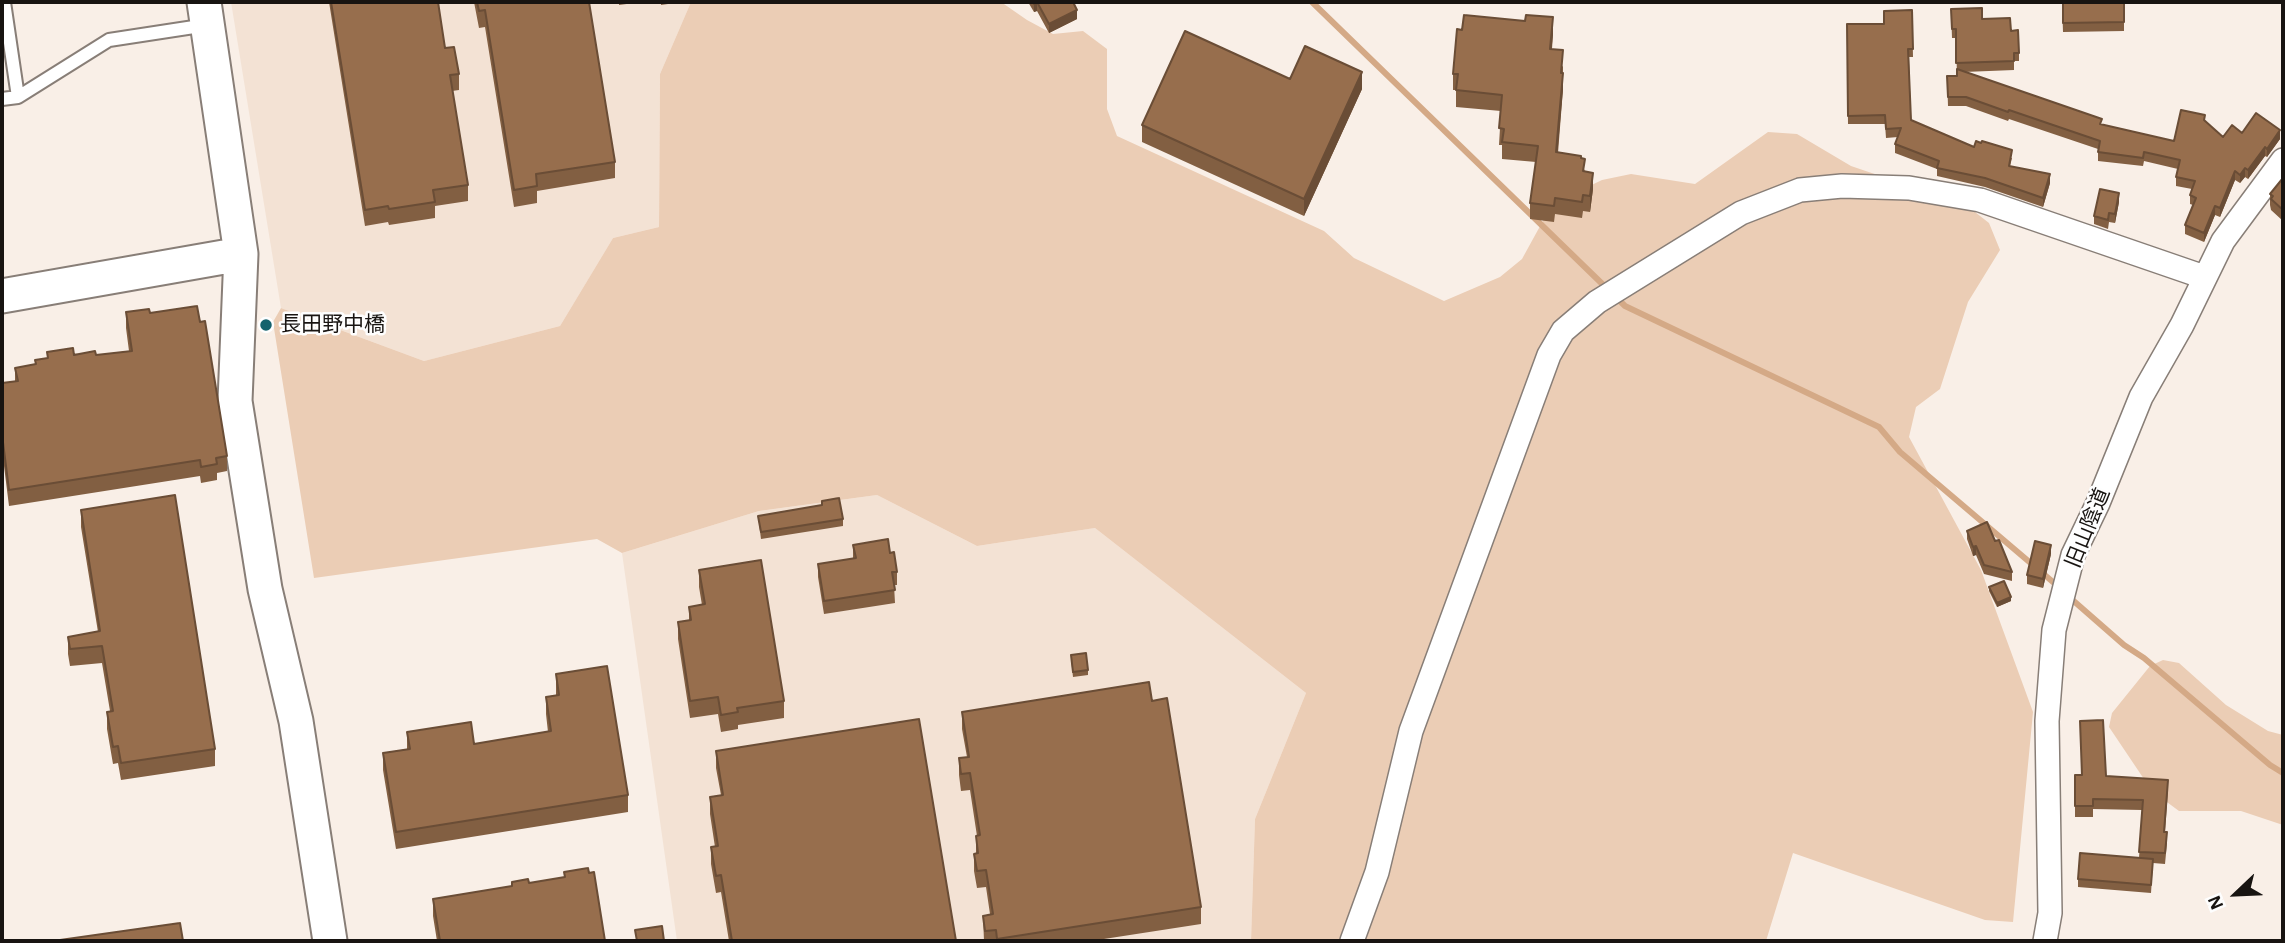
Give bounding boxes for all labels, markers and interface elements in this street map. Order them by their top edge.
place label: 長田野中橋 [280,312,385,338]
marker: 長田野中橋 [258,317,274,333]
street label: 旧山陰道 [2061,484,2115,572]
north arrow [2201,859,2271,929]
text: N [2205,893,2228,912]

